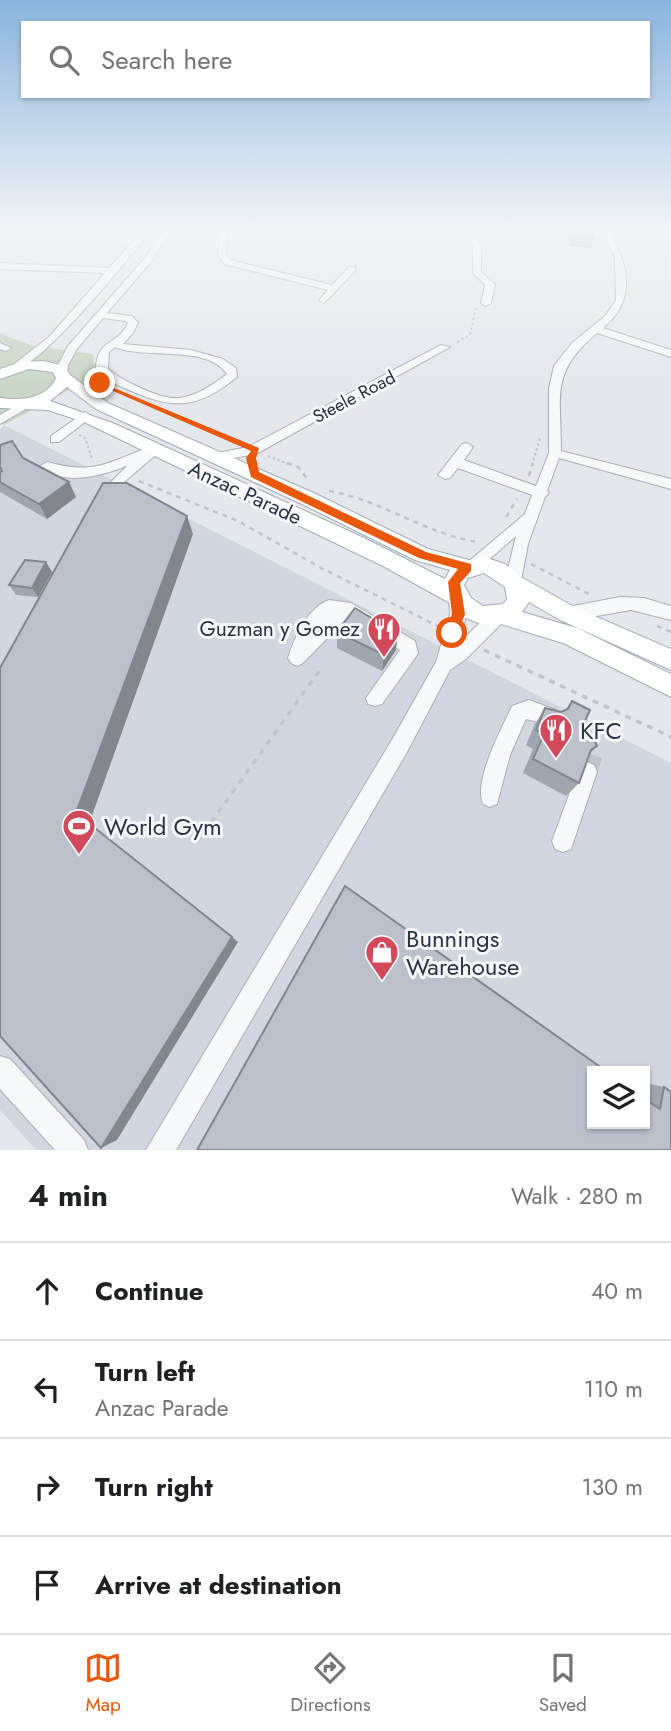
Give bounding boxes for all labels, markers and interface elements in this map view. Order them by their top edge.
search box [21,21,650,98]
icon: search [45,41,83,79]
text: Search here [101,41,233,79]
street label: Steele Road [308,364,400,430]
route end [84,367,115,398]
street label: Anzac Parade [183,454,307,532]
restaurant icon: Guzman y Gomez [365,610,403,659]
place label: Guzman y Gomez [199,614,360,644]
route start [436,617,467,648]
restaurant icon: KFC [537,711,575,760]
place label: KFC [580,713,622,748]
sports icon: World Gym [60,807,98,856]
place label: World Gym [104,809,222,844]
place label: Bunnings Warehouse [406,921,519,984]
shop icon: Bunnings Warehouse [363,933,401,982]
map controls [587,1066,650,1129]
button: layers [587,1066,650,1129]
text: 4 min [28,1174,108,1217]
text: Walk · 280 m [511,1179,643,1213]
icon: ahead [28,1272,66,1310]
text: Continue [95,1272,204,1310]
text: 40 m [591,1274,643,1308]
text: Turn left [95,1353,195,1391]
icon: left [28,1370,66,1408]
text: 110 m [584,1372,643,1406]
text: Anzac Parade [95,1391,229,1425]
icon: right [28,1468,66,1506]
text: Turn right [95,1468,213,1506]
text: 130 m [581,1470,643,1504]
icon: arrive [28,1566,66,1604]
text: Arrive at destination [95,1566,342,1604]
tab: Map [84,1649,122,1718]
tab: Directions [290,1649,371,1718]
tab: Saved [539,1649,587,1718]

